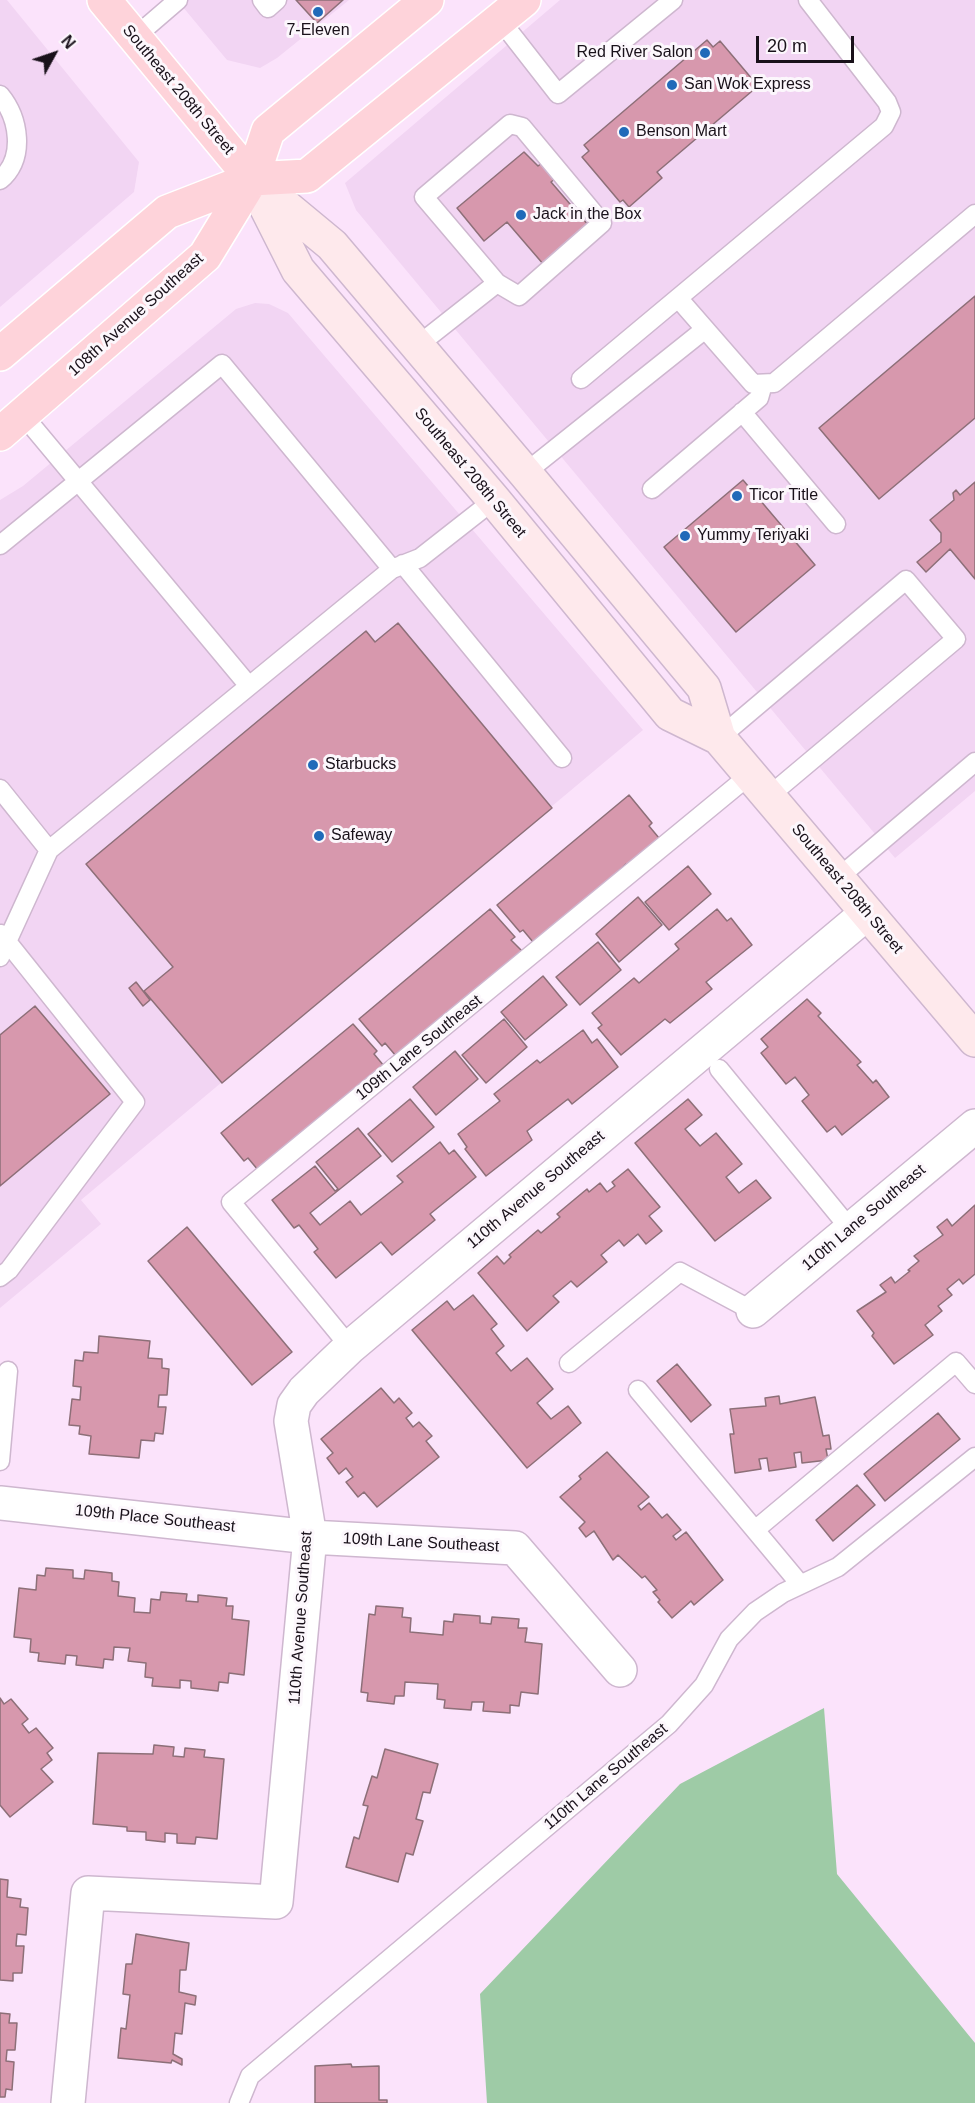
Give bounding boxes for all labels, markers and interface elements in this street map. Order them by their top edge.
marker: 7-Eleven [311,5,325,19]
street label: Southeast 208th Street [118,21,238,159]
place label: 7-Eleven [286,21,350,41]
north arrow [24,24,84,84]
scale bar [759,24,856,62]
text: N [58,32,78,52]
text: 20 m [767,36,807,56]
place label: Red River Salon [576,43,693,63]
marker: Red River Salon [698,46,712,60]
place label: San Wok Express [684,75,811,95]
marker: San Wok Express [665,78,679,92]
place label: Benson Mart [636,122,727,142]
marker: Benson Mart [617,125,631,139]
place label: Jack in the Box [533,205,642,225]
marker: Jack in the Box [514,208,528,222]
street label: 108th Avenue Southeast [65,249,207,381]
street label: Southeast 208th Street [410,404,530,542]
place label: Ticor Title [749,486,818,506]
marker: Ticor Title [730,489,744,503]
place label: Yummy Teriyaki [697,526,809,546]
marker: Yummy Teriyaki [678,529,692,543]
place label: Starbucks [325,755,396,775]
marker: Starbucks [306,758,320,772]
street label: Southeast 208th Street [787,820,907,958]
place label: Safeway [331,826,392,846]
marker: Safeway [312,829,326,843]
street label: 109th Lane Southeast [352,991,486,1105]
street label: 110th Avenue Southeast [463,1127,609,1253]
street label: 110th Lane Southeast [798,1161,930,1275]
street label: 109th Place Southeast [74,1501,236,1537]
street label: 109th Lane Southeast [342,1529,500,1557]
street label: 110th Avenue Southeast [285,1531,317,1705]
street label: 110th Lane Southeast [540,1720,672,1834]

